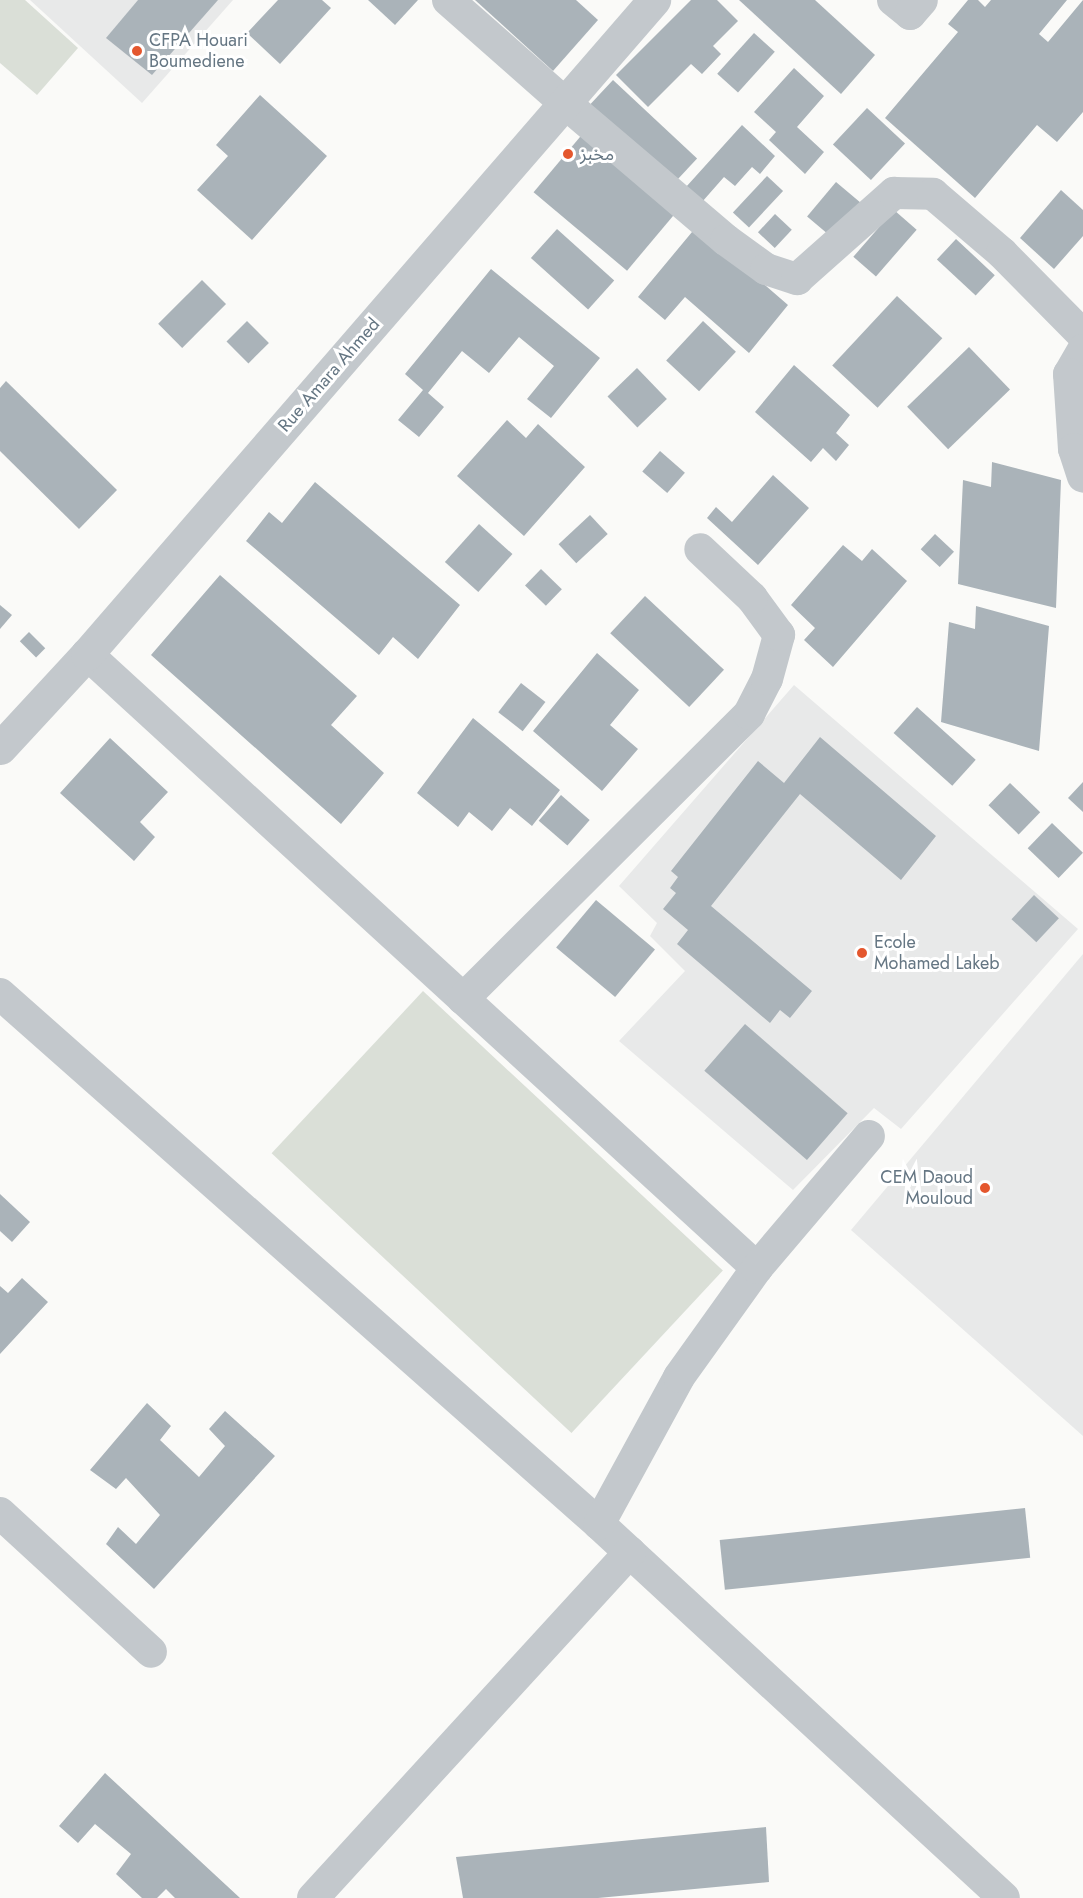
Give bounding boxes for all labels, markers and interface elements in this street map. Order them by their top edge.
place label: CFPA Houari Boumediene [149,30,248,72]
marker: CFPA Houari Boumediene [130,44,144,58]
place label: مخبز [580,143,614,165]
marker: مخبز [561,147,575,161]
street label: Rue Amara Ahmed [274,314,384,436]
place label: Ecole Mohamed Lakeb [874,932,999,974]
marker: Ecole Mohamed Lakeb [855,946,869,960]
place label: CEM Daoud Mouloud [880,1167,973,1210]
marker: CEM Daoud Mouloud [978,1181,992,1195]

